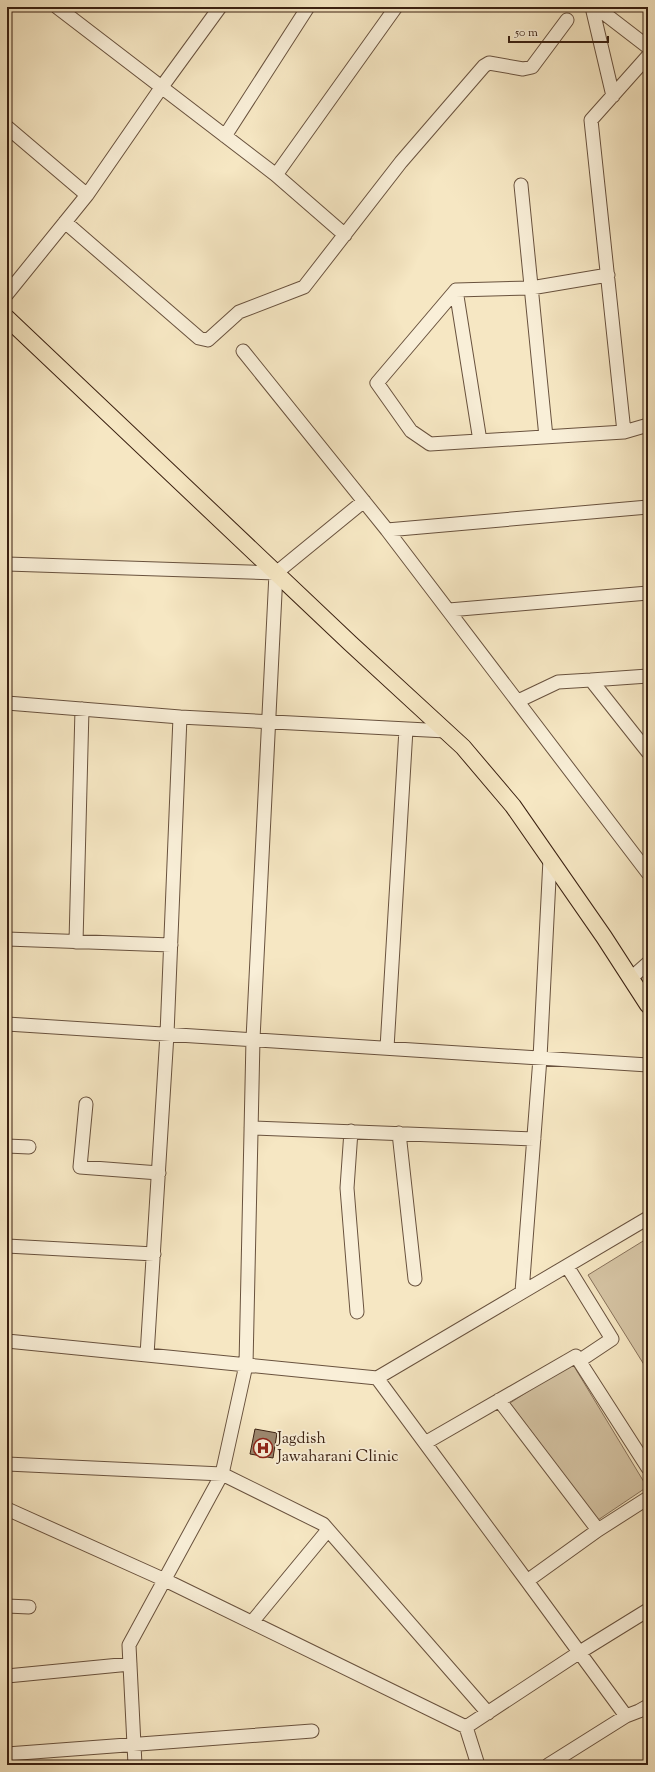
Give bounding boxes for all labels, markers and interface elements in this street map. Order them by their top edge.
scale bar [509,18,608,44]
text: 50 m [514,24,538,42]
place label: Jagdish Jawaharani Clinic [276,1428,399,1469]
hospital icon: Jagdish Jawaharani Clinic [252,1437,274,1459]

